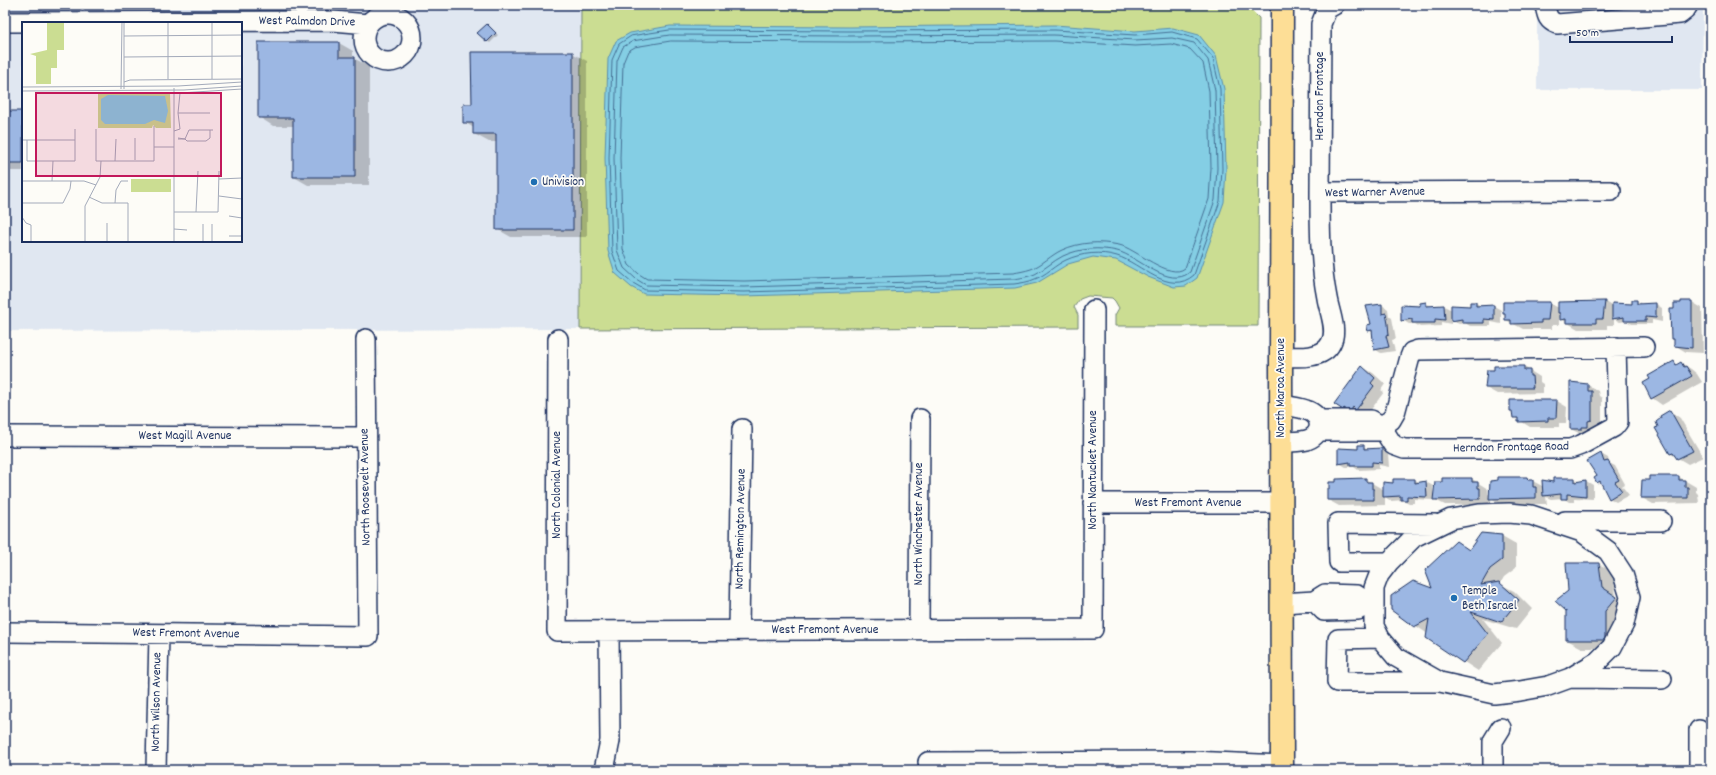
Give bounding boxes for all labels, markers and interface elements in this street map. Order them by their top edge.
street label: West Palmdon Drive [259,12,356,32]
scale bar [1570,18,1672,44]
inset map [22,22,242,242]
text: 50 m [1576,25,1599,42]
street label: Herndon Frontage [1311,51,1330,140]
place label: Univision [542,173,584,192]
marker: Univision [529,177,539,187]
street label: West Warner Avenue [1325,183,1425,203]
street label: North Maroa Avenue [1272,338,1291,438]
street label: North Nantucket Avenue [1084,410,1103,530]
street label: West Magill Avenue [139,427,232,446]
street label: North Roosevelt Avenue [355,428,377,546]
street label: North Colonial Avenue [548,431,567,539]
street label: Herndon Frontage Road [1453,437,1569,459]
street label: North Winchester Avenue [910,462,929,585]
street label: North Remington Avenue [730,468,752,590]
street label: West Fremont Avenue [1135,494,1242,513]
place label: Temple Beth Israel [1462,582,1517,616]
marker: Temple Beth Israel [1449,593,1459,603]
street label: West Fremont Avenue [772,621,879,640]
street label: West Fremont Avenue [132,624,240,644]
street label: North Wilson Avenue [147,652,167,752]

